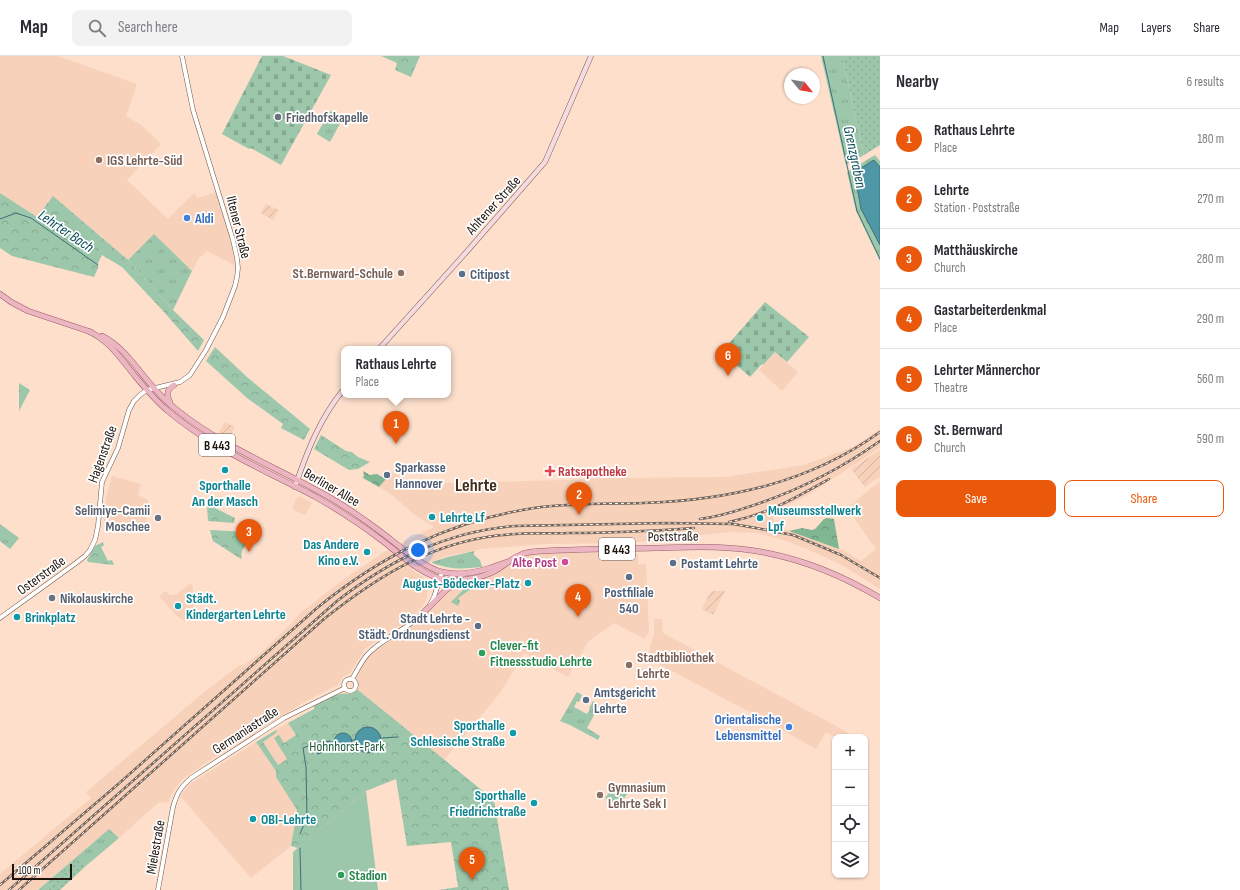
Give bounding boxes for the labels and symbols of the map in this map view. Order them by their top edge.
north arrow [784,68,820,104]
place label: Friedhofskapelle [286,109,368,126]
marker: Friedhofskapelle [273,112,283,122]
water label: Grenzgraben [839,124,870,190]
place label: IGS Lehrte-Süd [107,152,182,169]
marker: IGS Lehrte-Süd [94,155,104,165]
street label: Ahltener Straße [462,172,524,239]
street label: Iltener Straße [223,194,255,260]
water label: Lehrter Bach [34,206,97,257]
place label: Aldi [194,210,214,227]
marker: Aldi [182,213,192,223]
place label: St.Bernward-Schule [293,265,393,282]
place label: Citipost [470,266,510,283]
marker: St.Bernward-Schule [396,268,406,278]
marker: Citipost [457,269,467,279]
pin: 6 [715,343,741,376]
pin: 1 [383,411,409,444]
street label: Hagenstraße [84,423,121,485]
road number: B 443 [199,434,235,456]
place label: Sparkasse Hannover [395,459,446,492]
place label: Ratsapotheke [558,463,627,480]
marker: Sporthalle An der Masch [220,465,230,475]
street label: Berliner Allee [301,465,363,510]
marker: Ratsapotheke [545,466,555,476]
marker: Sparkasse Hannover [382,470,392,480]
district label: Lehrte [455,475,497,496]
place label: Sporthalle An der Masch [191,477,258,510]
pin: 2 [566,482,592,515]
place label: Selimiye-Camii Moschee [75,502,150,535]
place label: Museumsstellwerk Lpf [768,502,861,535]
place label: Lehrte Lf [440,509,485,526]
marker: Lehrte Lf [427,512,437,522]
marker: Selimiye-Camii Moschee [153,513,163,523]
marker: Museumsstellwerk Lpf [755,513,765,523]
pin: 3 [236,519,262,552]
street label: Poststraße [647,528,699,545]
place label: Das Andere Kino e.V. [303,536,359,569]
road number: B 443 [599,538,635,560]
your location [408,540,428,560]
marker: Das Andere Kino e.V. [362,547,372,557]
street label: Osterstraße [14,552,69,599]
place label: Alte Post [511,554,557,571]
place label: Postamt Lehrte [681,555,758,572]
marker: Alte Post [560,557,570,567]
marker: Postamt Lehrte [668,558,678,568]
marker: Postfiliale 540 [624,572,634,582]
place label: August-Bödecker-Platz [402,575,521,592]
marker: August-Bödecker-Platz [523,578,533,588]
pin: 4 [565,584,591,617]
place label: Postfiliale 540 [604,584,654,617]
place label: Nikolauskirche [60,590,133,607]
place label: Städt. Kindergarten Lehrte [186,590,286,623]
marker: Nikolauskirche [47,593,57,603]
marker: Städt. Kindergarten Lehrte [173,601,183,611]
place label: Brinkplatz [25,609,76,626]
place label: Stadt Lehrte - Städt. Ordnungsdienst [359,610,470,643]
marker: Brinkplatz [12,612,22,622]
marker: Stadt Lehrte - Städt. Ordnungsdienst [473,621,483,631]
place label: Clever-fit Fitnessstudio Lehrte [490,637,592,670]
marker: Clever-fit Fitnessstudio Lehrte [477,648,487,658]
place label: Stadtbibliothek Lehrte [637,649,714,682]
marker: Stadtbibliothek Lehrte [624,660,634,670]
place label: Amtsgericht Lehrte [593,684,656,717]
marker: Amtsgericht Lehrte [581,695,591,705]
street label: Germaniastraße [209,703,281,758]
place label: Orientalische Lebensmittel [715,711,781,744]
place label: Sporthalle Schlesische Straße [411,717,505,750]
marker: Orientalische Lebensmittel [784,722,794,732]
marker: Sporthalle Schlesische Straße [508,728,518,738]
park label: Hohnhorst-Park [309,738,385,755]
place label: Gymnasium Lehrte Sek I [608,779,666,812]
place label: Sporthalle Friedrichstraße [449,787,526,820]
marker: Gymnasium Lehrte Sek I [595,790,605,800]
marker: Sporthalle Friedrichstraße [529,798,539,808]
place label: OBI-Lehrte [261,811,316,828]
marker: OBI-Lehrte [248,814,258,824]
street label: Mielestraße [142,819,169,876]
pin: 5 [459,847,485,880]
scale bar [12,862,72,881]
place label: Stadion [349,867,387,884]
marker: Stadion [336,870,346,880]

